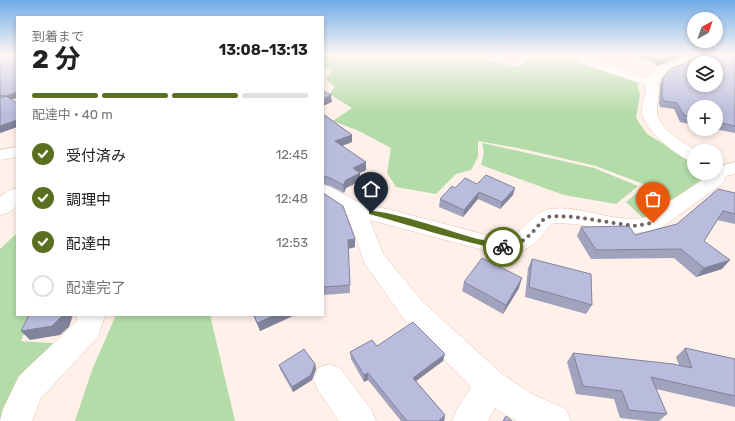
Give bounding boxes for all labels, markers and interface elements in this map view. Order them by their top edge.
north arrow [687,12,723,48]
map controls [687,12,723,180]
text: 到着まで [32,29,84,44]
text: 13:08–13:13 [219,41,308,59]
text: 2 分 [32,44,80,75]
button: layers [687,56,723,92]
button: + [687,100,723,136]
text: 配達中 · 40 m [32,107,113,122]
icon: check [32,143,54,165]
button: − [687,144,723,180]
text: 受付済み [66,147,126,165]
text: 12:45 [276,147,308,162]
pin [354,172,388,213]
icon: home [360,178,382,200]
pin [636,182,670,223]
icon: check [32,187,54,209]
icon: bag [642,188,664,210]
text: 調理中 [66,191,111,209]
text: 12:48 [275,191,308,206]
courier [483,227,523,267]
icon: check [32,231,54,253]
text: 配達中 [66,235,111,253]
text: 12:53 [276,235,308,250]
icon: bike [492,236,514,258]
text: 配達完了 [66,279,126,297]

